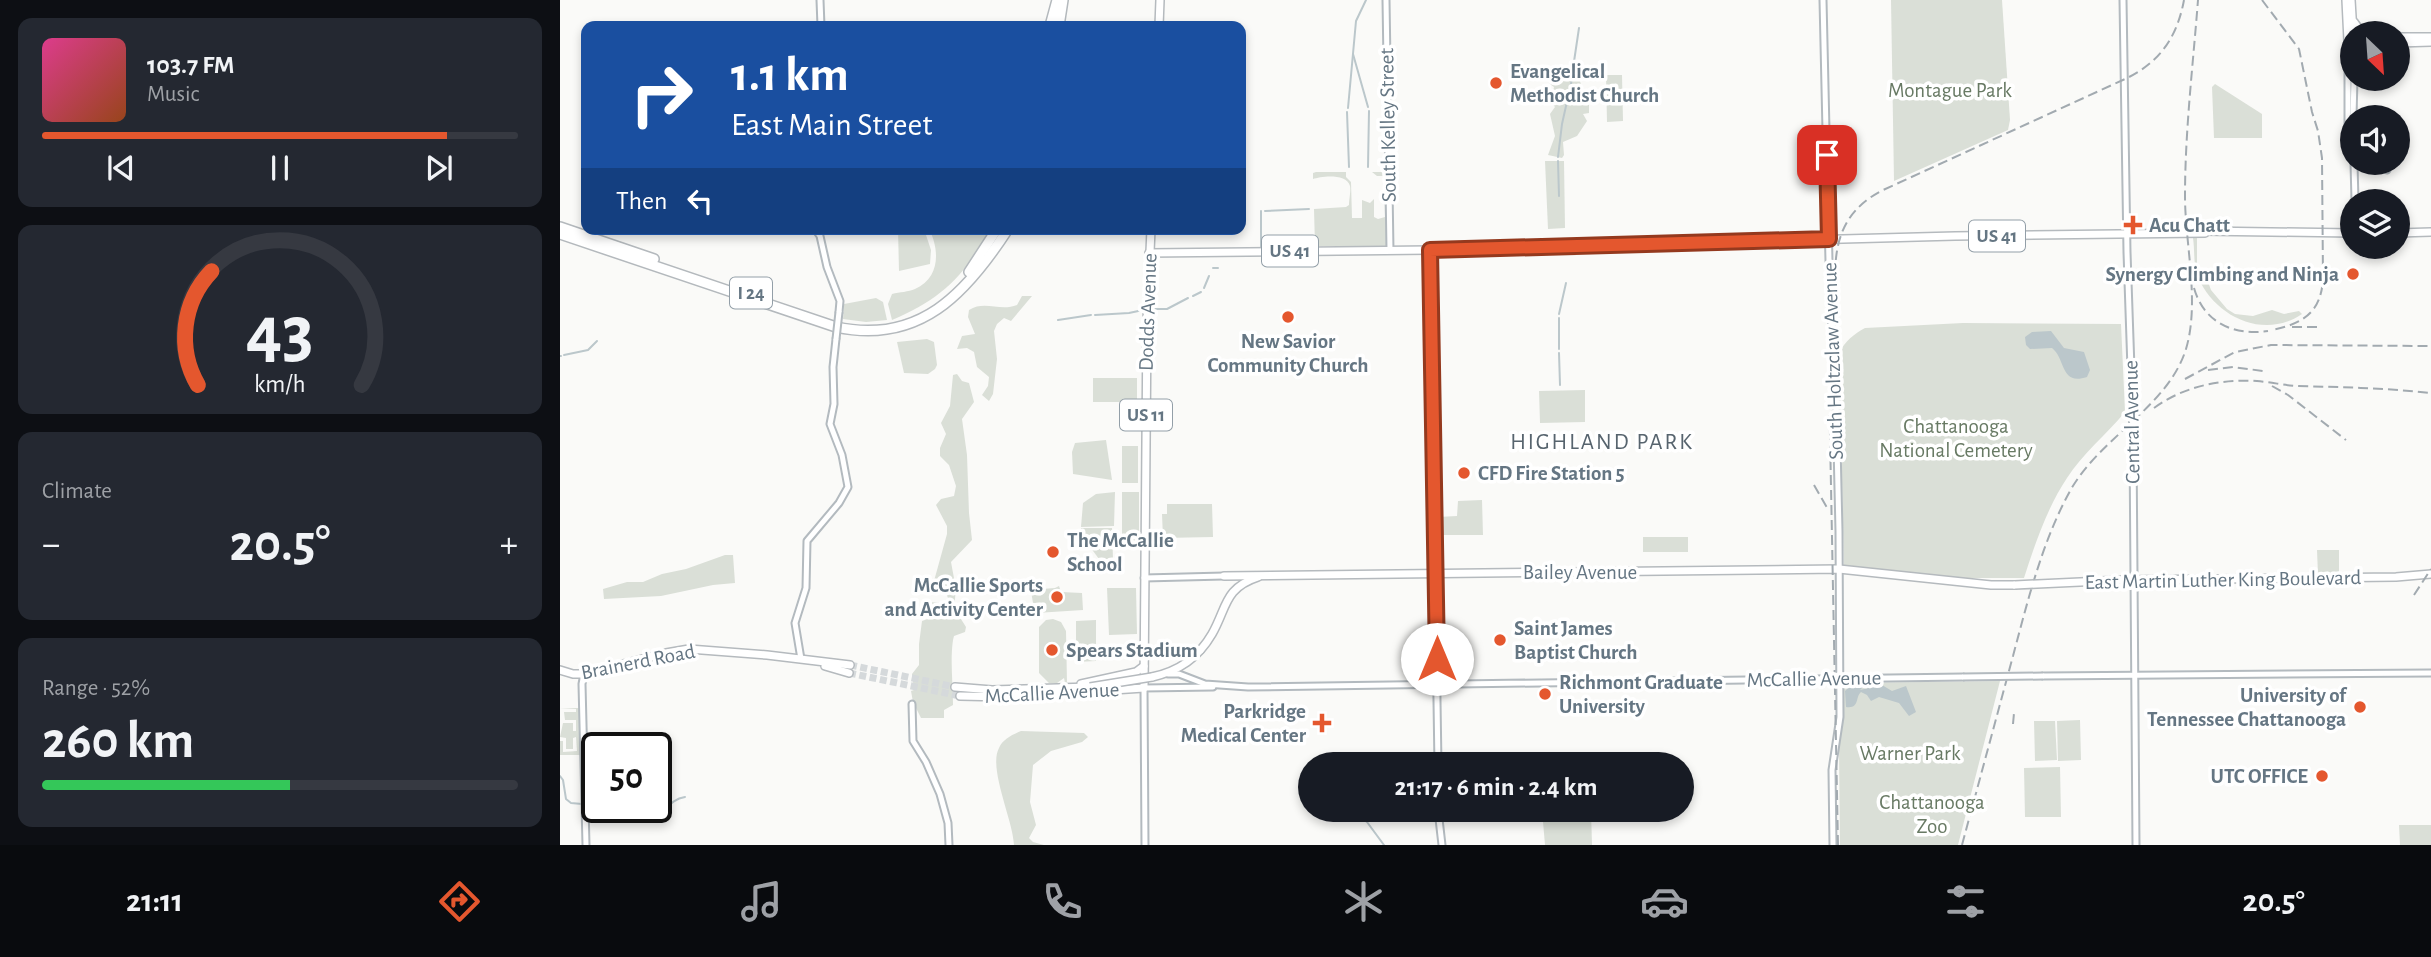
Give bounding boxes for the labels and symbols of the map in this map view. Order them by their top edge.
north arrow [2340,21,2410,91]
street label: South Kelley Street [1376,47,1400,202]
place label: Evangelical Methodist Church [1510,61,1659,106]
marker: Evangelical Methodist Church [1488,75,1504,91]
park label: Montague Park [1888,80,2012,101]
pin [1797,125,1857,185]
marker: Acu Chatt [2123,215,2143,235]
place label: Acu Chatt [2149,215,2230,236]
road number: US 41 [1969,220,2025,252]
road number: US 41 [1262,235,1318,266]
street label: Dodds Avenue [1135,253,1161,371]
street label: South Holtzclaw Avenue [1819,262,1847,460]
place label: Synergy Climbing and Ninja [2105,264,2339,285]
marker: Synergy Climbing and Ninja [2345,266,2361,282]
road number: I 24 [730,278,772,308]
marker: New Savior Community Church [1280,309,1296,325]
place label: New Savior Community Church [1207,331,1369,376]
street label: Central Avenue [2120,360,2144,484]
road number: US 11 [1120,400,1172,430]
park label: Chattanooga National Cemetery [1879,416,2033,461]
district label: HIGHLAND PARK [1510,431,1694,454]
place label: CFD Fire Station 5 [1478,463,1625,484]
marker: CFD Fire Station 5 [1456,465,1472,481]
place label: The McCallie School [1067,530,1174,575]
marker: The McCallie School [1045,544,1061,560]
street label: Bailey Avenue [1523,562,1637,583]
street label: East Martin Luther King Boulevard [2084,567,2362,593]
place label: McCallie Sports and Activity Center [885,575,1044,620]
marker: McCallie Sports and Activity Center [1049,589,1065,605]
place label: Saint James Baptist Church [1514,618,1638,663]
position arrow [1400,622,1474,696]
marker: Saint James Baptist Church [1492,632,1508,648]
place label: Spears Stadium [1066,640,1198,661]
street label: Brainerd Road [579,641,697,683]
marker: Spears Stadium [1044,642,1060,658]
street label: McCallie Avenue [1746,667,1882,691]
place label: Richmont Graduate University [1559,672,1723,717]
street label: McCallie Avenue [984,679,1120,707]
place label: University of Tennessee Chattanooga [2147,685,2348,730]
marker: Richmont Graduate University [1537,686,1553,702]
marker: University of Tennessee Chattanooga [2352,699,2368,715]
place label: Parkridge Medical Center [1181,701,1307,746]
marker: Parkridge Medical Center [1312,713,1332,733]
speed limit sign: 50 [581,732,672,823]
park label: Warner Park [1860,743,1961,764]
place label: UTC OFFICE [2211,766,2308,787]
marker: UTC OFFICE [2314,768,2330,784]
park label: Chattanooga Zoo [1879,792,1985,837]

